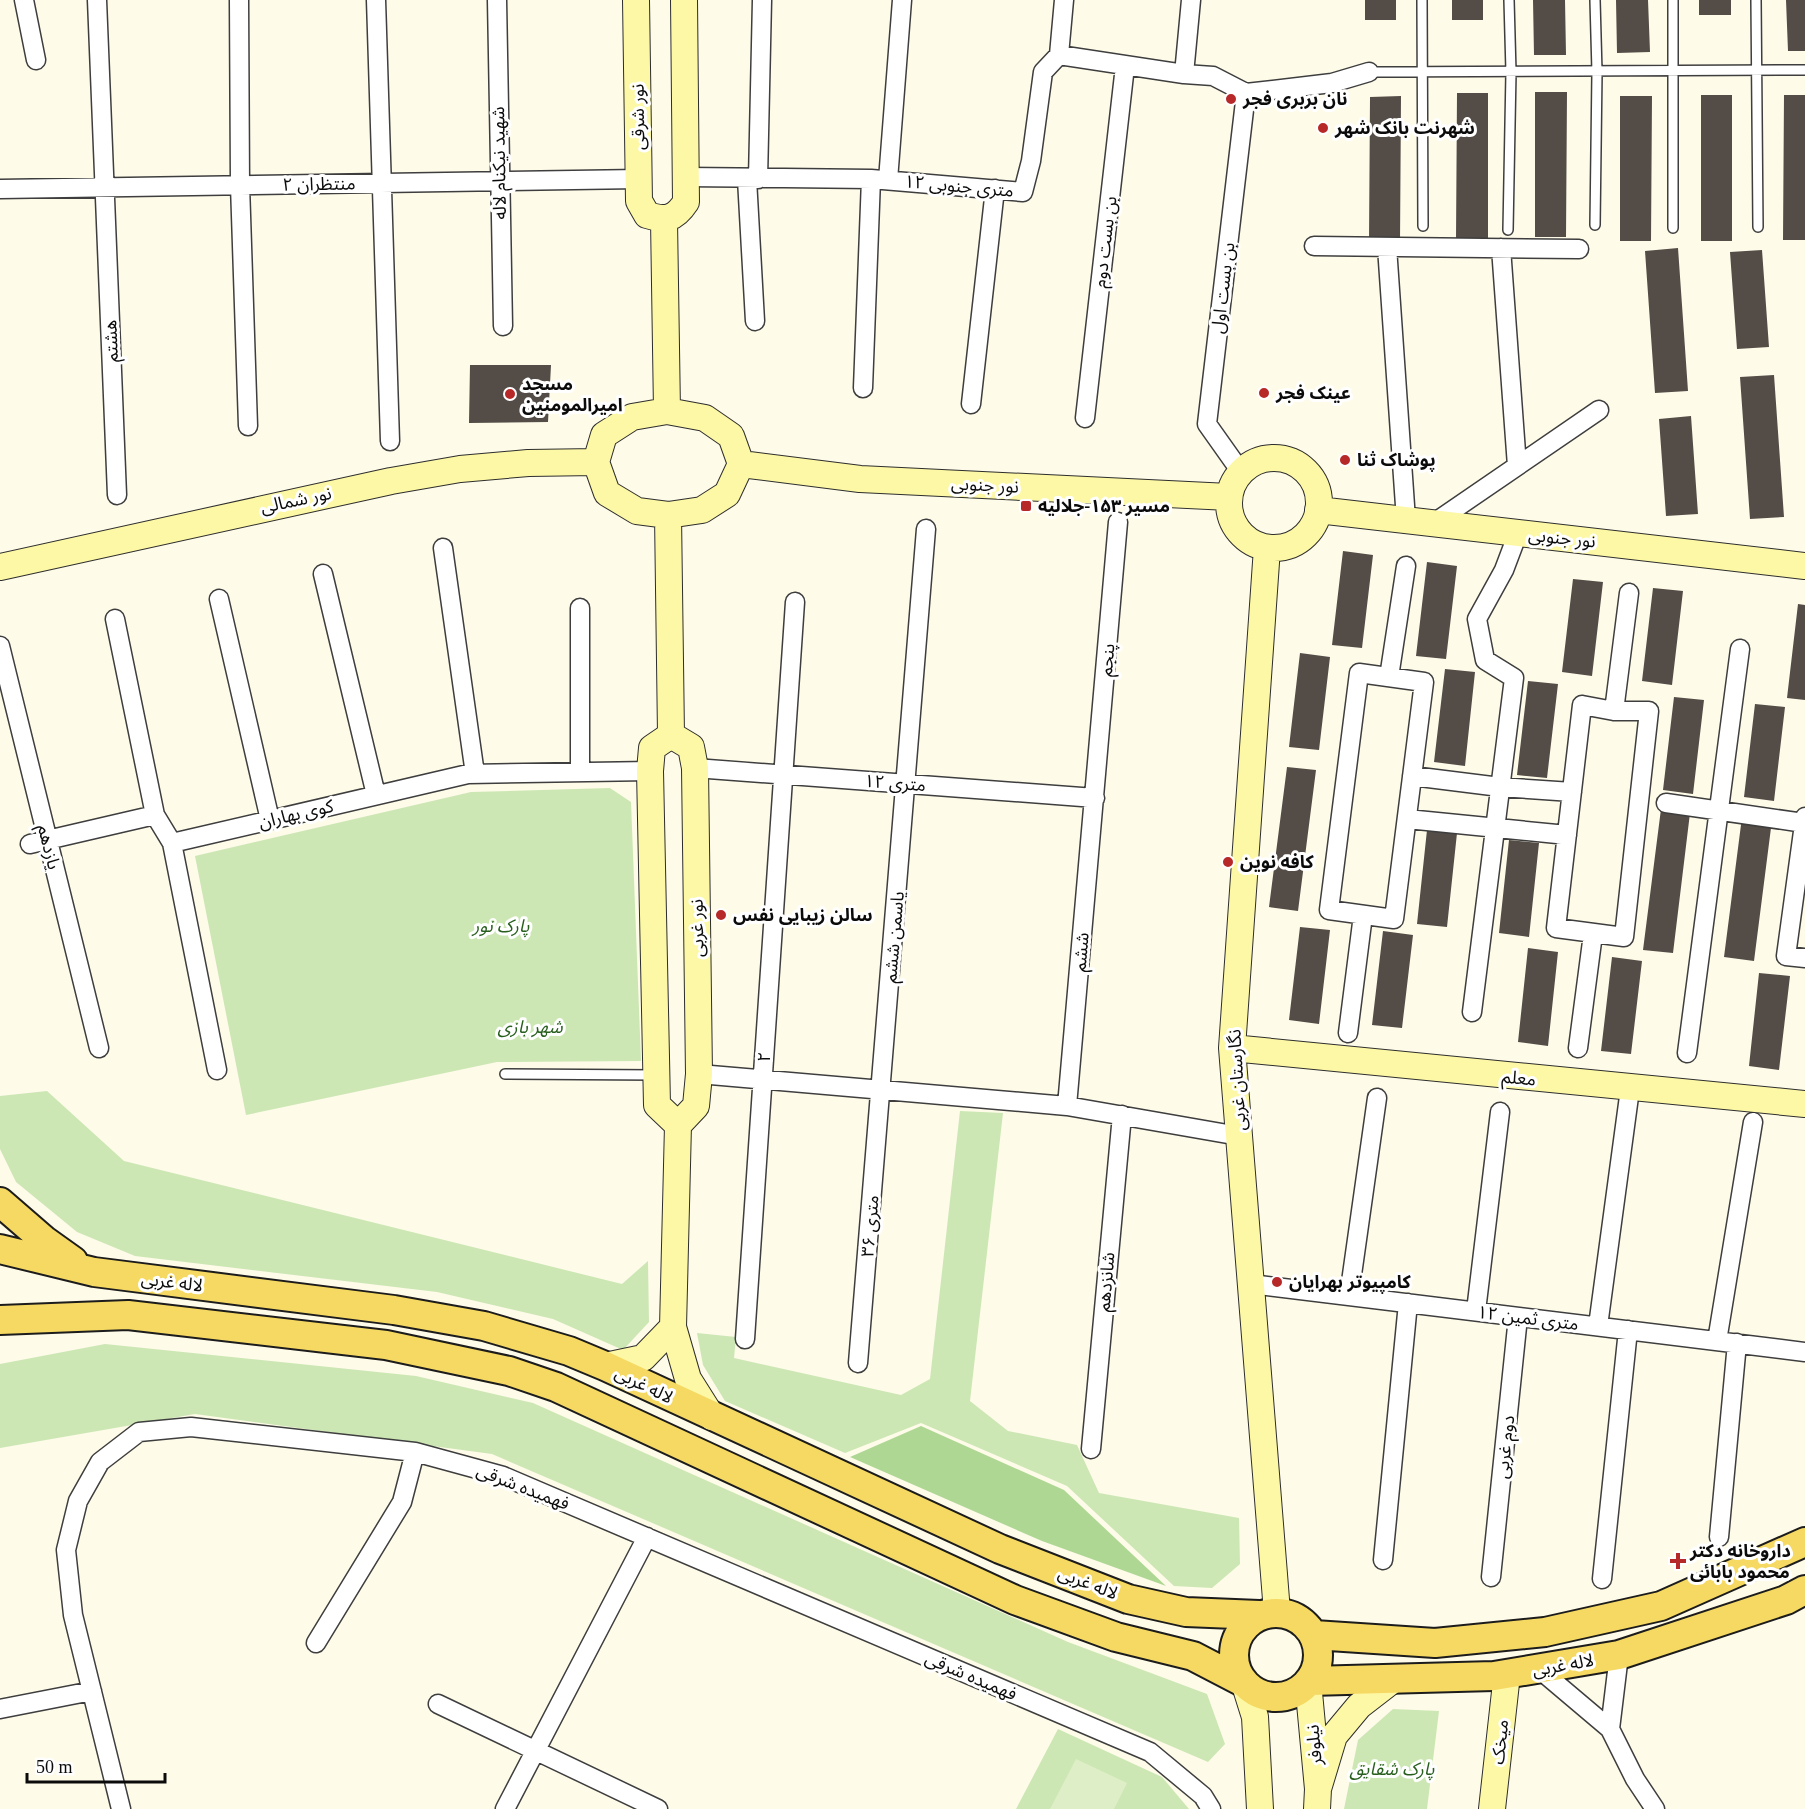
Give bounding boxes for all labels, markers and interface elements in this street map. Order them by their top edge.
street label: نور شرقی [627,84,650,150]
place label: نان بربری فجر [1242,89,1348,110]
marker: نان بربری فجر [1224,92,1238,106]
street label: شهید نیکنام لاله [488,106,514,220]
place label: شهرنت بانک شهر [1334,118,1475,139]
marker: شهرنت بانک شهر [1316,121,1330,135]
street label: ۱۲ متری جنوبی [903,171,1015,202]
street label: منتظران ۲ [282,173,356,196]
street label: بن بست دوم [1089,195,1125,289]
street label: بن بست اول [1207,241,1240,335]
street label: هشتم [100,319,125,363]
place label: مسجد امیرالمومنین [522,374,623,416]
place label: عینک فجر [1275,383,1351,404]
marker: عینک فجر [1257,386,1271,400]
marker: مسجد امیرالمومنین [503,387,517,401]
place label: پوشاک ثنا [1357,450,1436,472]
marker: پوشاک ثنا [1338,453,1352,467]
street label: نور جنوبی [951,473,1019,498]
street label: نور شمالی [259,483,334,518]
place label: مسیر ۱۵۳-جلالیه [1038,496,1170,517]
marker: مسیر ۱۵۳-جلالیه [1019,499,1033,513]
street label: نور جنوبی [1527,525,1597,552]
street label: پنجم [1096,643,1121,678]
street label: ۱۲ متری [863,771,927,796]
street label: کوی بهاران [257,796,336,833]
street label: یازدهم [31,822,64,872]
place label: کافه نوین [1240,852,1314,872]
marker: کافه نوین [1221,855,1235,869]
street label: یاسمن ششم [880,890,911,984]
street label: نور غربی [686,899,709,957]
place label: سالن زیبایی نفس [733,905,873,926]
marker: سالن زیبایی نفس [714,908,728,922]
park label: پارک نور [471,916,530,938]
street label: ششم [1069,931,1096,973]
park label: شهر بازی [497,1017,564,1038]
street label: نگارستان غربی [1224,1029,1251,1131]
street label: ۲ [754,1051,774,1063]
street label: معلم [1501,1066,1537,1093]
street label: ۳۶ متری [857,1194,884,1258]
street label: شانزدهم [1093,1251,1122,1313]
street label: لاله غربی [140,1268,204,1297]
place label: کامپیوتر بهرایان [1289,1272,1411,1294]
marker: کامپیوتر بهرایان [1270,1275,1284,1289]
street label: ۱۲ متری ثمین [1476,1302,1580,1335]
street label: لاله غربی [611,1362,676,1409]
street label: دوم غربی [1492,1414,1522,1480]
street label: فهمیده شرقی [473,1460,572,1515]
place label: داروخانه دکتر محمود بابائی [1689,1541,1791,1582]
marker: داروخانه دکتر محمود بابائی [1671,1554,1685,1568]
street label: لاله غربی [1055,1563,1121,1604]
street label: فهمیده شرقی [922,1648,1020,1705]
street label: لاله غربی [1531,1650,1596,1681]
street label: میخک [1488,1718,1512,1766]
street label: نیلوفر [1302,1724,1327,1767]
scale bar [27,1746,165,1784]
text: 50 m [36,1757,73,1777]
park label: پارک شقایق [1350,1759,1435,1781]

